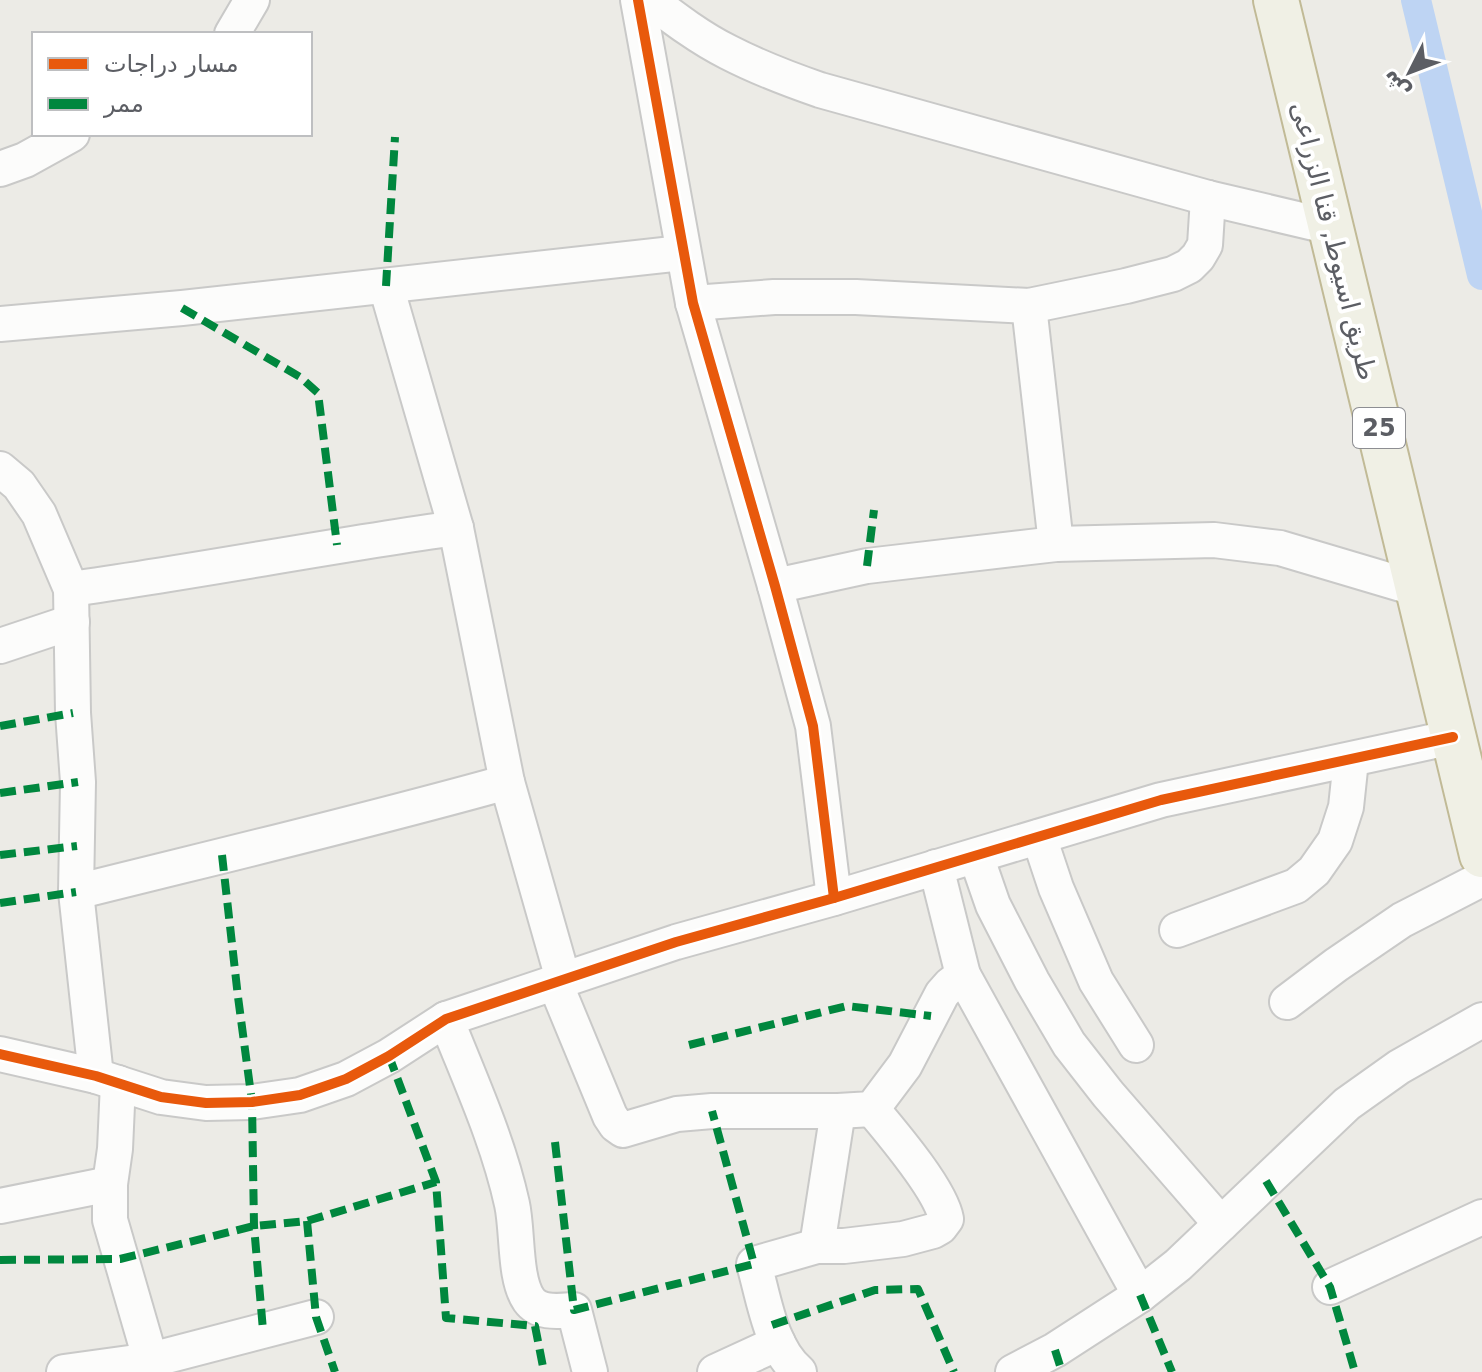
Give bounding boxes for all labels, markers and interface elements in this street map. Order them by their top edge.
legend [32,32,312,136]
north arrow [1370,32,1450,112]
text: مسار دراجات [104,50,238,78]
text: ش [1376,65,1415,105]
text: ممر [103,90,144,118]
street label: طريق اسيوط, قنا الزراعى [1284,99,1383,384]
road number: 25 [1353,408,1405,448]

